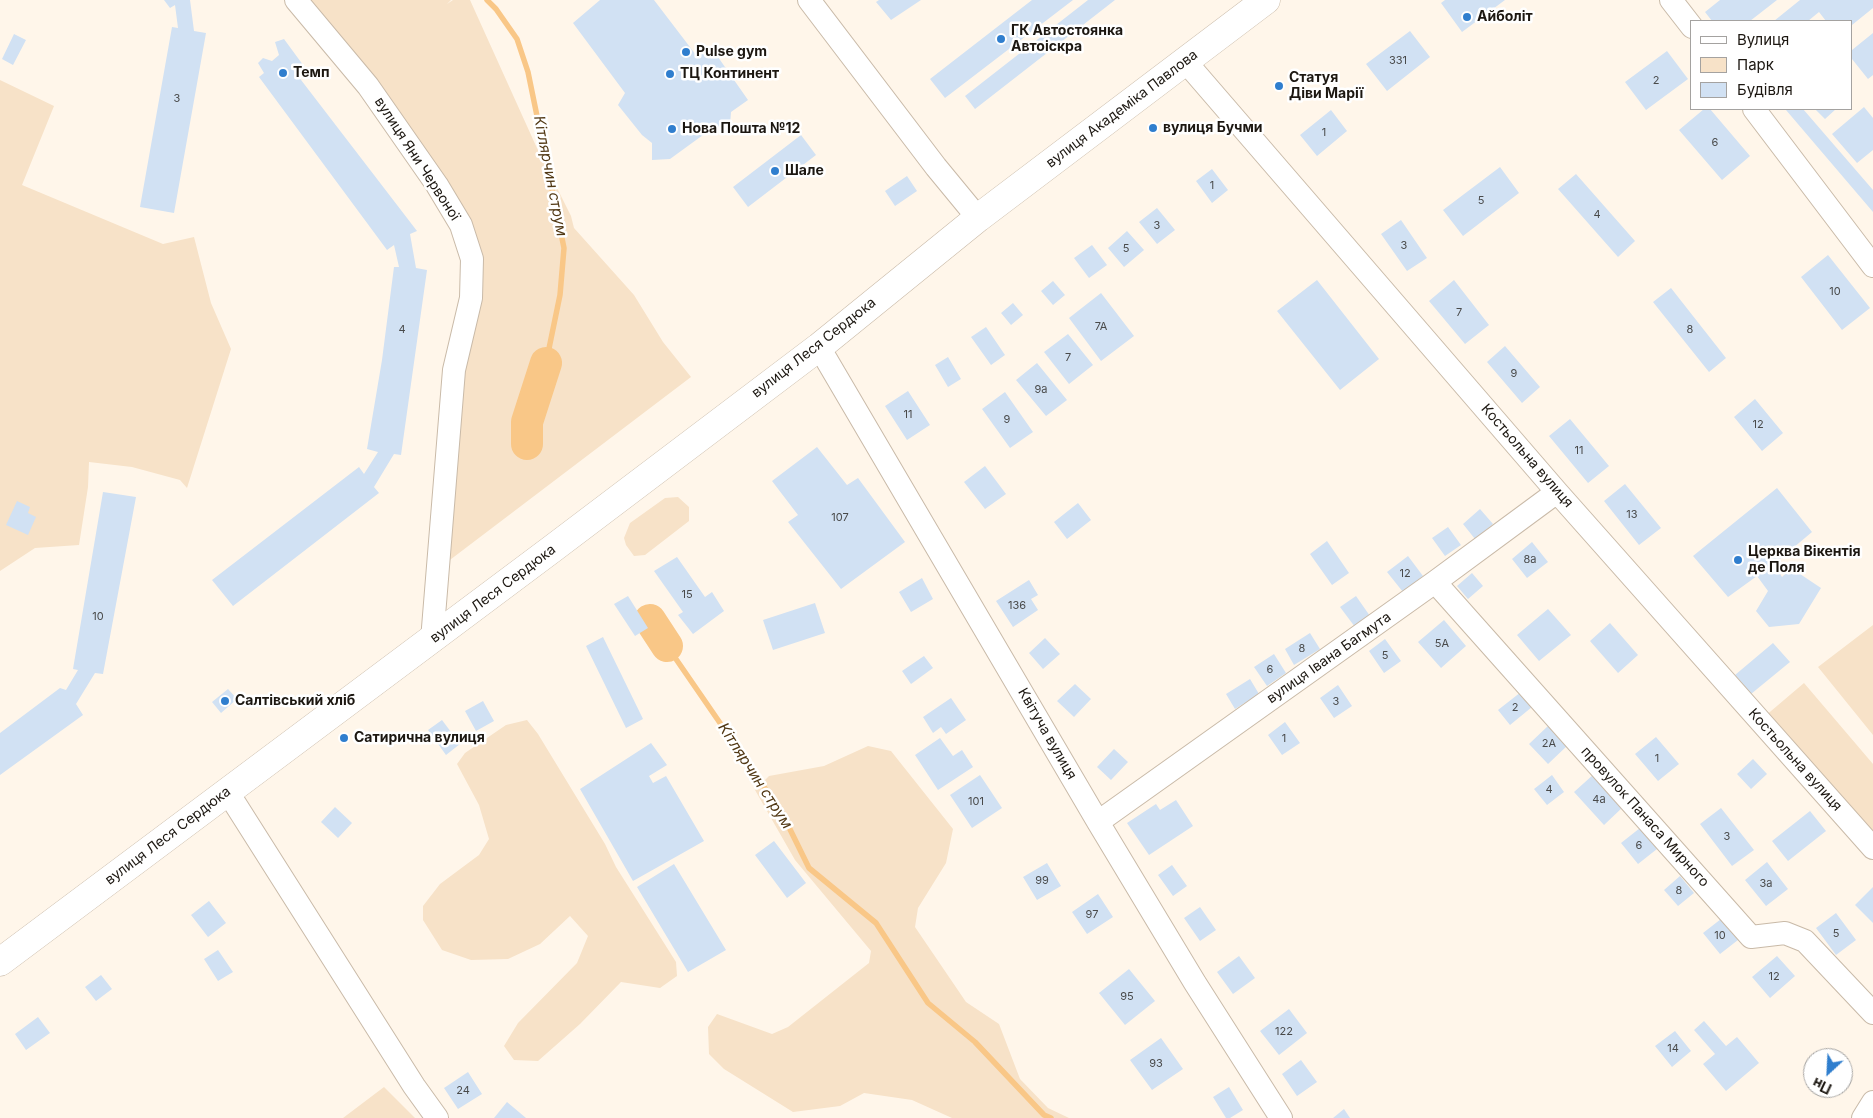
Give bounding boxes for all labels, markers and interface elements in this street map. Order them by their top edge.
place label: Айболіт [1477,9,1533,25]
marker: Айболіт [1461,11,1473,23]
legend [1690,20,1853,110]
place label: ГК Автостоянка Автоіскра [1011,23,1123,56]
text: Вулиця [1737,30,1789,49]
marker: ГК Автостоянка Автоіскра [995,33,1007,45]
place label: Pulse gym [696,44,767,60]
marker: Pulse gym [680,46,692,58]
street label: вулиця Академіка Павлова [1043,46,1201,172]
house number: 331 [1389,54,1407,68]
text: Парк [1737,55,1774,74]
place label: Темп [293,65,330,81]
place label: ТЦ Континент [680,66,779,82]
marker: Темп [277,67,289,79]
marker: ТЦ Континент [664,68,676,80]
place label: Статуя Діви Марії [1289,70,1363,102]
house number: 2 [1653,74,1659,88]
marker: Статуя Діви Марії [1273,80,1285,92]
text: Будівля [1737,80,1793,99]
house number: 3 [174,92,180,106]
street label: вулиця Яни Червоної [371,94,463,224]
water label: Кітлярчин струм [529,114,571,238]
place label: вулиця Бучми [1163,120,1262,136]
place label: Нова Пошта №12 [682,121,800,137]
marker: вулиця Бучми [1147,122,1159,134]
marker: Нова Пошта №12 [666,123,678,135]
house number: 1 [1322,126,1326,140]
house number: 6 [1712,136,1718,150]
place label: Шале [785,163,824,179]
marker: Шале [769,165,781,177]
house number: 1 [1210,179,1214,193]
house number: 5 [1478,194,1484,208]
house number: 4 [1593,208,1601,222]
house number: 3 [1154,219,1160,233]
house number: 3 [1401,239,1407,253]
house number: 5 [1123,242,1129,256]
house number: 10 [1829,285,1841,299]
street label: вулиця Леся Сердюка [749,294,879,402]
house number: 7 [1456,306,1462,320]
house number: 7А [1095,320,1107,334]
house number: 4 [398,323,406,337]
house number: 8 [1687,323,1693,337]
house number: 7 [1065,351,1071,365]
house number: 9 [1511,367,1517,381]
house number: 9а [1035,383,1047,397]
street label: Костьольна вулиця [1477,401,1577,511]
house number: 11 [904,408,912,422]
house number: 9 [1004,413,1010,427]
house number: 12 [1752,418,1764,432]
house number: 11 [1575,444,1583,458]
house number: 13 [1626,508,1638,522]
house number: 107 [831,511,849,525]
street label: вулиця Леся Сердюка [427,541,559,647]
place label: Церква Вікентія де Поля [1748,544,1861,576]
house number: 8а [1524,553,1536,567]
marker: Церква Вікентія де Поля [1732,554,1744,566]
house number: 12 [1399,567,1411,581]
house number: 15 [681,588,693,602]
house number: 136 [1008,599,1026,613]
street label: вулиця Івана Багмута [1264,609,1394,707]
house number: 10 [92,610,104,624]
house number: 5А [1435,637,1449,651]
house number: 8 [1299,642,1305,656]
house number: 5 [1382,649,1388,663]
house number: 6 [1267,663,1273,677]
street label: Квітуча вулиця [1014,685,1080,783]
place label: Салтівський хліб [235,693,355,709]
marker: Салтівський хліб [219,695,231,707]
house number: 3 [1333,695,1339,709]
house number: 2 [1512,701,1518,715]
street label: Костьольна вулиця [1745,705,1845,815]
water label: Кітлярчин струм [714,720,796,832]
place label: Сатирична вулиця [354,730,485,746]
marker: Сатирична вулиця [338,732,350,744]
house number: 1 [1282,732,1286,746]
house number: 2А [1542,737,1556,751]
street label: провулок Панаса Мирного [1578,743,1712,891]
house number: 1 [1655,752,1659,766]
street label: вулиця Леся Сердюка [102,783,234,889]
house number: 4 [1545,783,1553,797]
house number: 4а [1592,793,1606,807]
house number: 101 [968,795,984,809]
house number: 3 [1724,830,1730,844]
house number: 6 [1636,839,1642,853]
house number: 99 [1035,874,1049,888]
house number: 3а [1760,877,1772,891]
house number: 8 [1676,884,1682,898]
house number: 97 [1086,908,1098,922]
house number: 5 [1833,927,1839,941]
house number: 10 [1714,929,1726,943]
house number: 12 [1768,970,1780,984]
house number: 95 [1120,990,1134,1004]
house number: 122 [1275,1025,1293,1039]
house number: 14 [1667,1042,1679,1056]
north arrow [1803,1048,1853,1098]
house number: 93 [1149,1057,1163,1071]
text: Пн [1810,1074,1834,1098]
house number: 24 [456,1084,470,1098]

